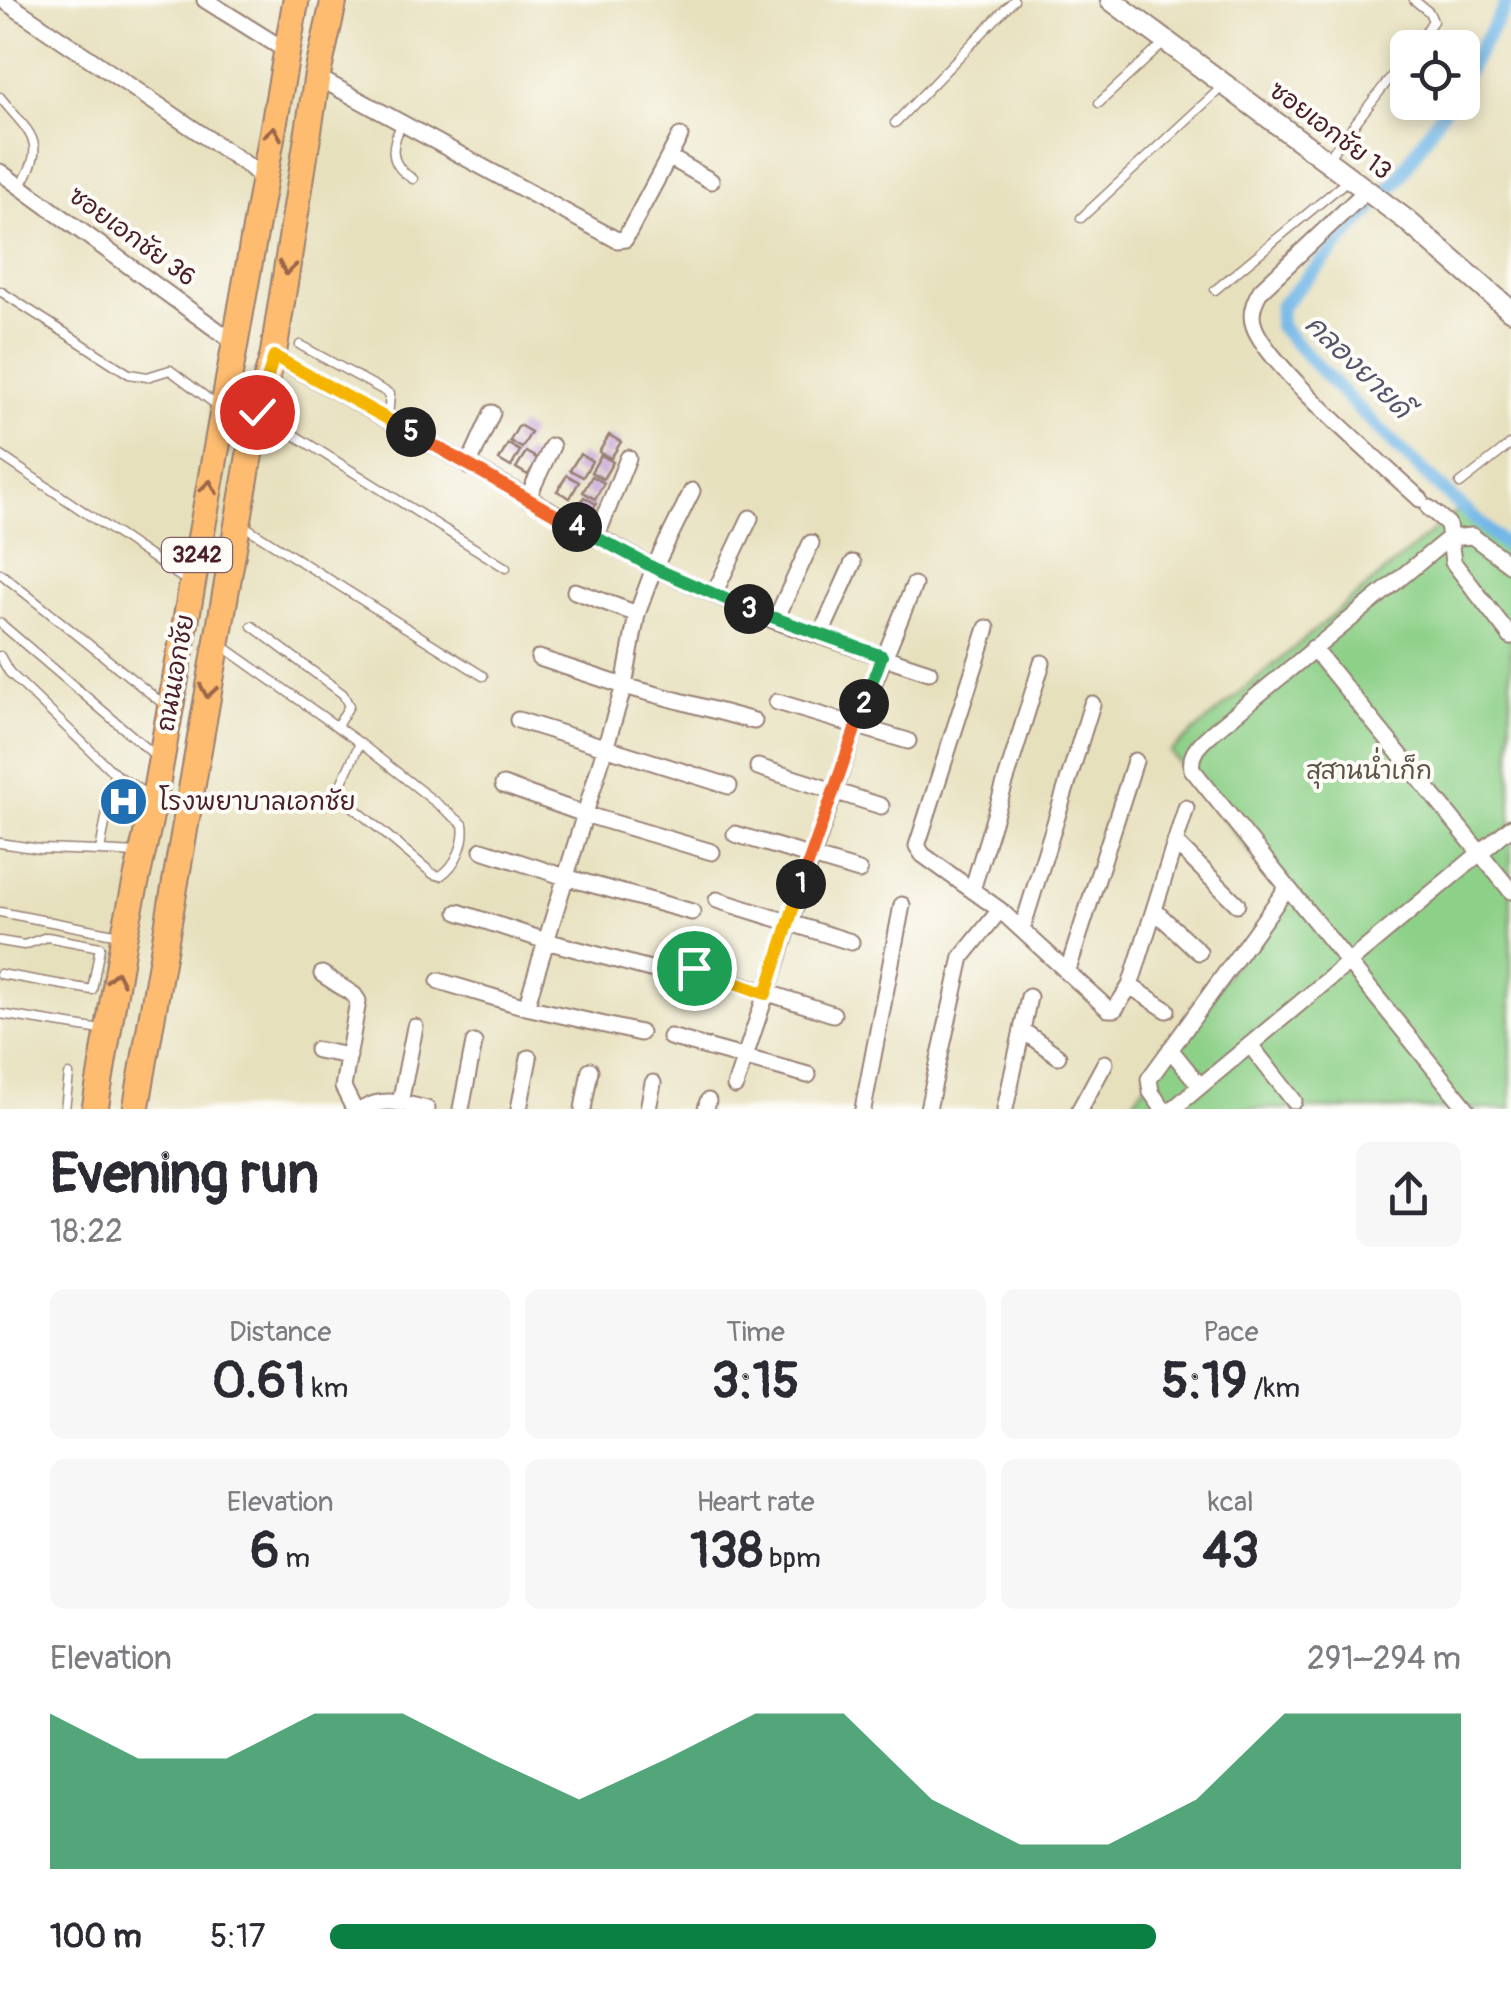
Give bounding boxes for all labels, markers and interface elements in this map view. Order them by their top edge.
map controls [1390,30,1480,120]
button: locate [1390,30,1480,120]
street label: ซอยเอกชัย 13 [1263,75,1397,187]
one-way arrow [262,125,283,141]
street label: ซอยเอกชัย 36 [62,180,202,294]
one-way arrow [278,260,299,277]
water label: คลองยายดี [1297,307,1423,430]
pin [215,370,300,455]
icon: check [230,385,285,440]
pin: 5 [386,407,436,457]
text: 5 [403,414,419,449]
one-way arrow [198,479,219,495]
pin: 4 [552,502,602,552]
text: 4 [569,509,585,544]
road number: 3242 [162,538,232,572]
pin: 3 [724,584,774,634]
text: 3 [741,591,757,626]
street label: ถนนเอกชัย [150,612,202,734]
pin: 2 [839,679,889,729]
one-way arrow [198,682,219,699]
text: 2 [856,686,872,721]
park label: สุสานน่ำเก็ก [1306,747,1432,789]
hospital icon: โรงพยาบาลเอกชัย [98,776,150,828]
place label: โรงพยาบาลเอกชัย [159,785,356,818]
pin: 1 [776,859,826,909]
text: 1 [796,866,806,901]
pin [652,926,737,1011]
icon: arrive [667,941,722,996]
one-way arrow [105,970,126,986]
text: Evening run [50,1140,319,1209]
button: share [1356,1142,1461,1247]
text: 18:22 [50,1212,123,1252]
text: Distance [229,1315,331,1350]
text: Time [726,1315,785,1350]
text: Pace [1203,1315,1259,1350]
text: 0.61 [212,1350,306,1413]
text: 3:15 [712,1350,799,1413]
text: 5:19 [1162,1350,1247,1413]
text: km [306,1371,348,1406]
text: /km [1247,1371,1300,1406]
text: Elevation [227,1485,334,1520]
text: Heart rate [696,1485,815,1520]
text: kcal [1208,1485,1254,1520]
text: 6 [250,1520,279,1583]
text: 138 [690,1520,763,1583]
text: 43 [1202,1520,1259,1583]
text: m [279,1541,310,1576]
text: bpm [763,1541,821,1576]
text: Elevation [50,1639,172,1679]
text: 291–294 m [1307,1639,1461,1679]
text: 100 m [50,1917,142,1957]
text: 5:17 [210,1917,265,1957]

